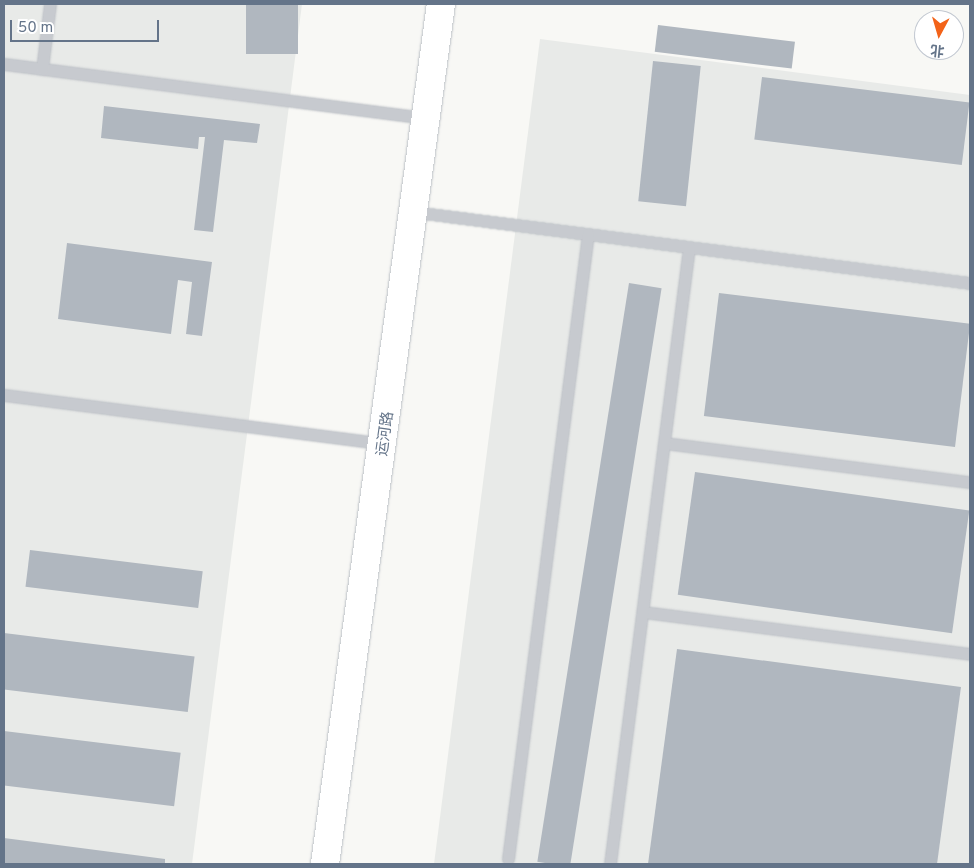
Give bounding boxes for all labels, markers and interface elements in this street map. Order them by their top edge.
scale bar [12,10,161,42]
north arrow [914,10,964,60]
text: 50 m [18,19,53,38]
text: 北 [930,40,945,59]
street label: 运河路 [374,410,398,458]

